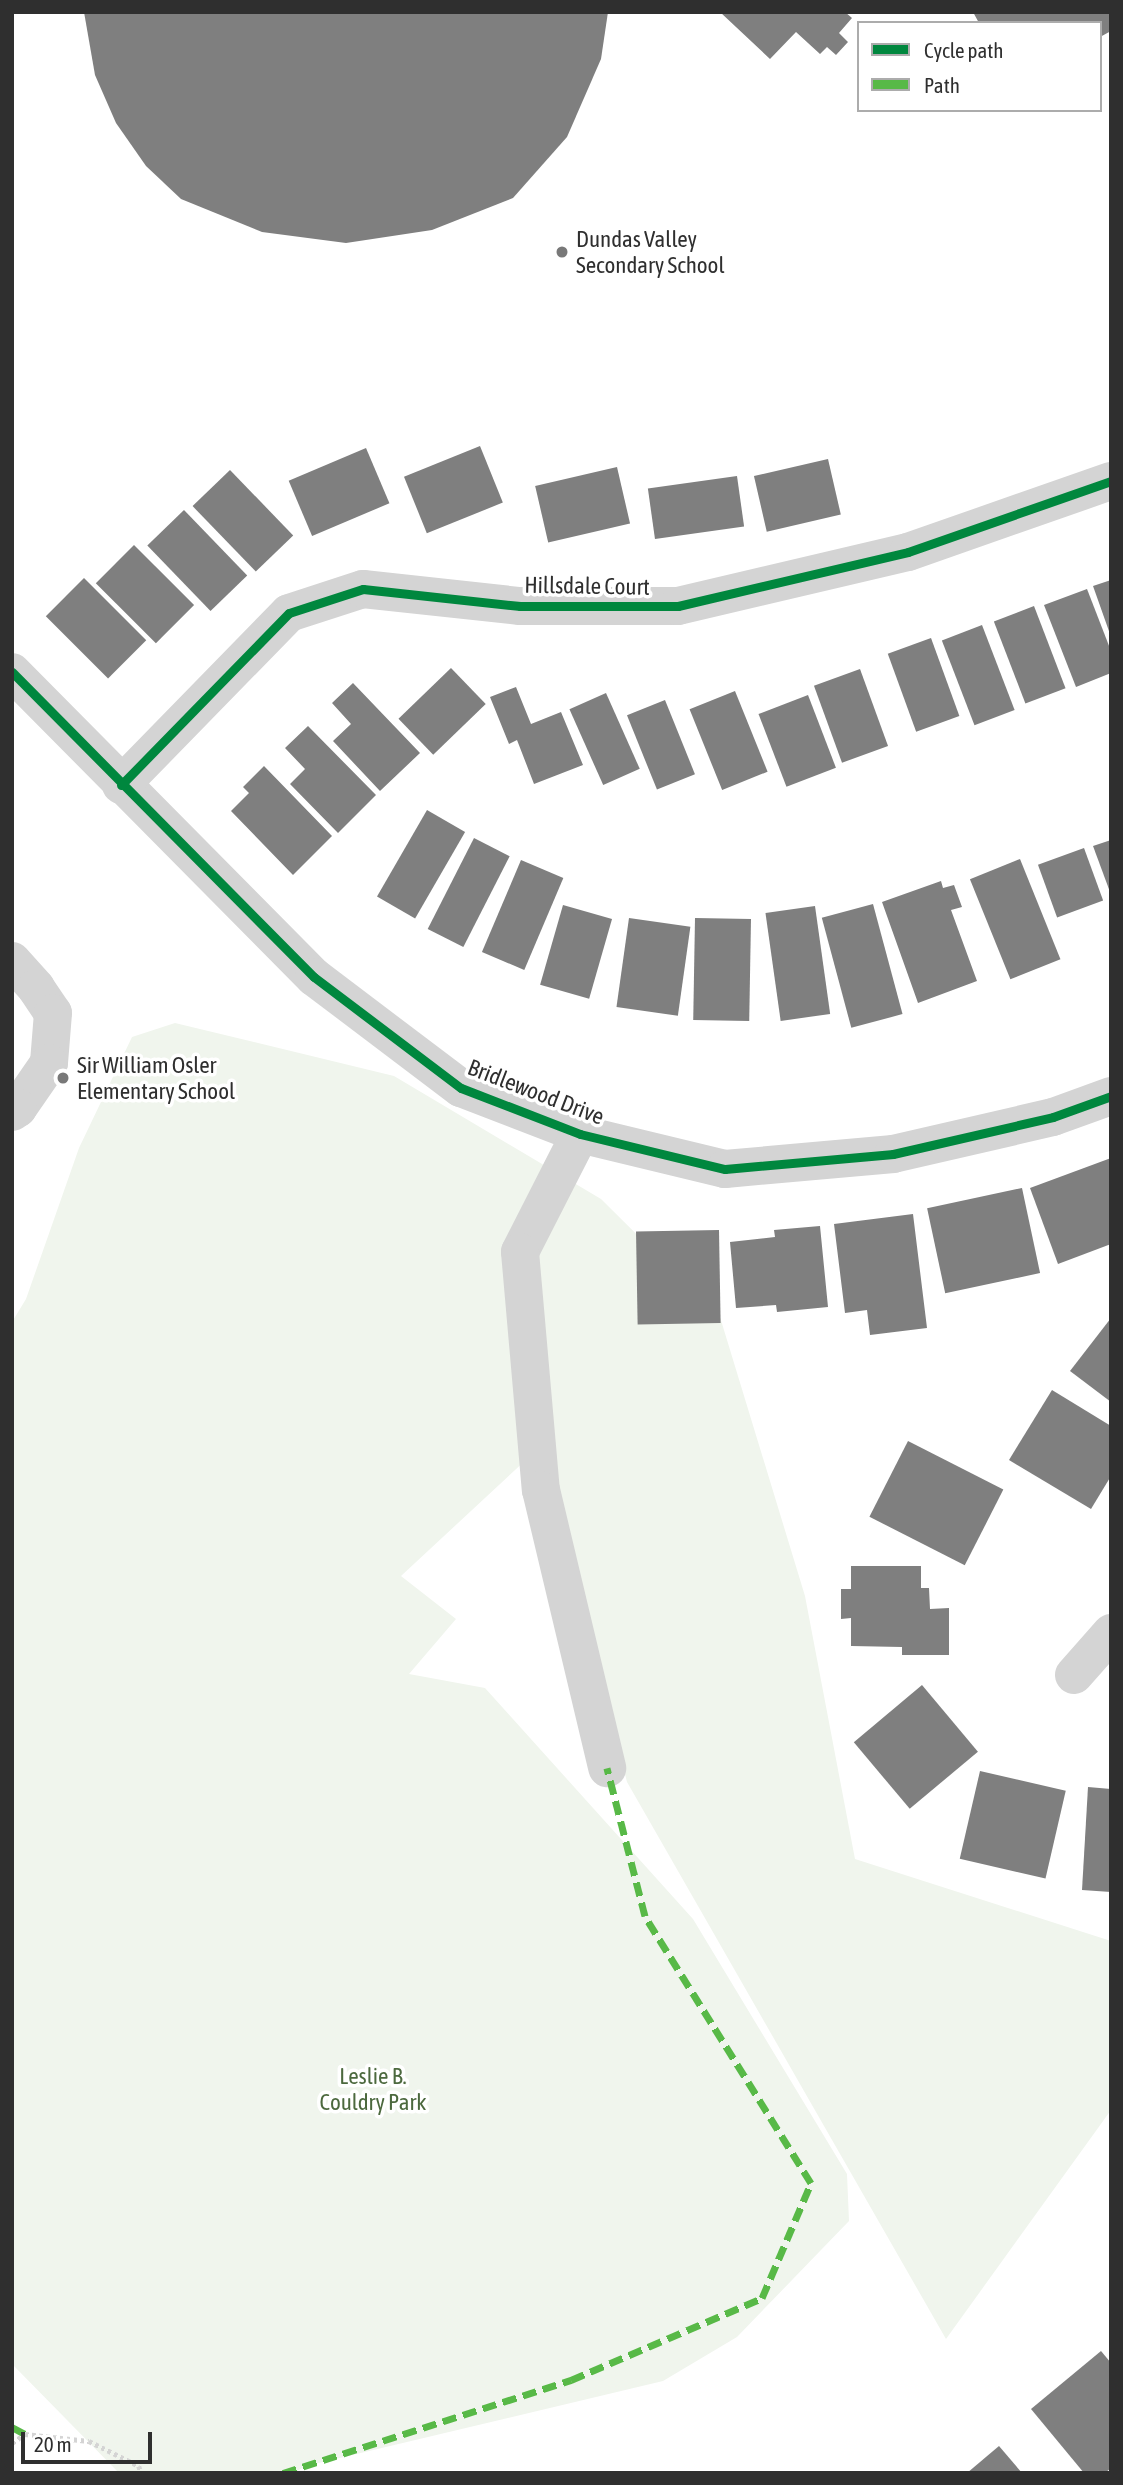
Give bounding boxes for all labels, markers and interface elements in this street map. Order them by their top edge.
legend [857,21,1102,112]
text: Cycle path [924,38,1003,62]
text: Path [924,73,960,97]
place label: Dundas Valley Secondary School [576,225,725,279]
marker: Dundas Valley Secondary School [554,244,570,260]
street label: Hillsdale Court [524,571,650,601]
place label: Sir William Osler Elementary School [77,1051,235,1105]
street label: Bridlewood Drive [464,1053,608,1131]
marker: Sir William Osler Elementary School [55,1070,71,1086]
park label: Leslie B. Couldry Park [320,2062,426,2116]
scale bar [24,2418,156,2462]
text: 20 m [34,2432,72,2456]

